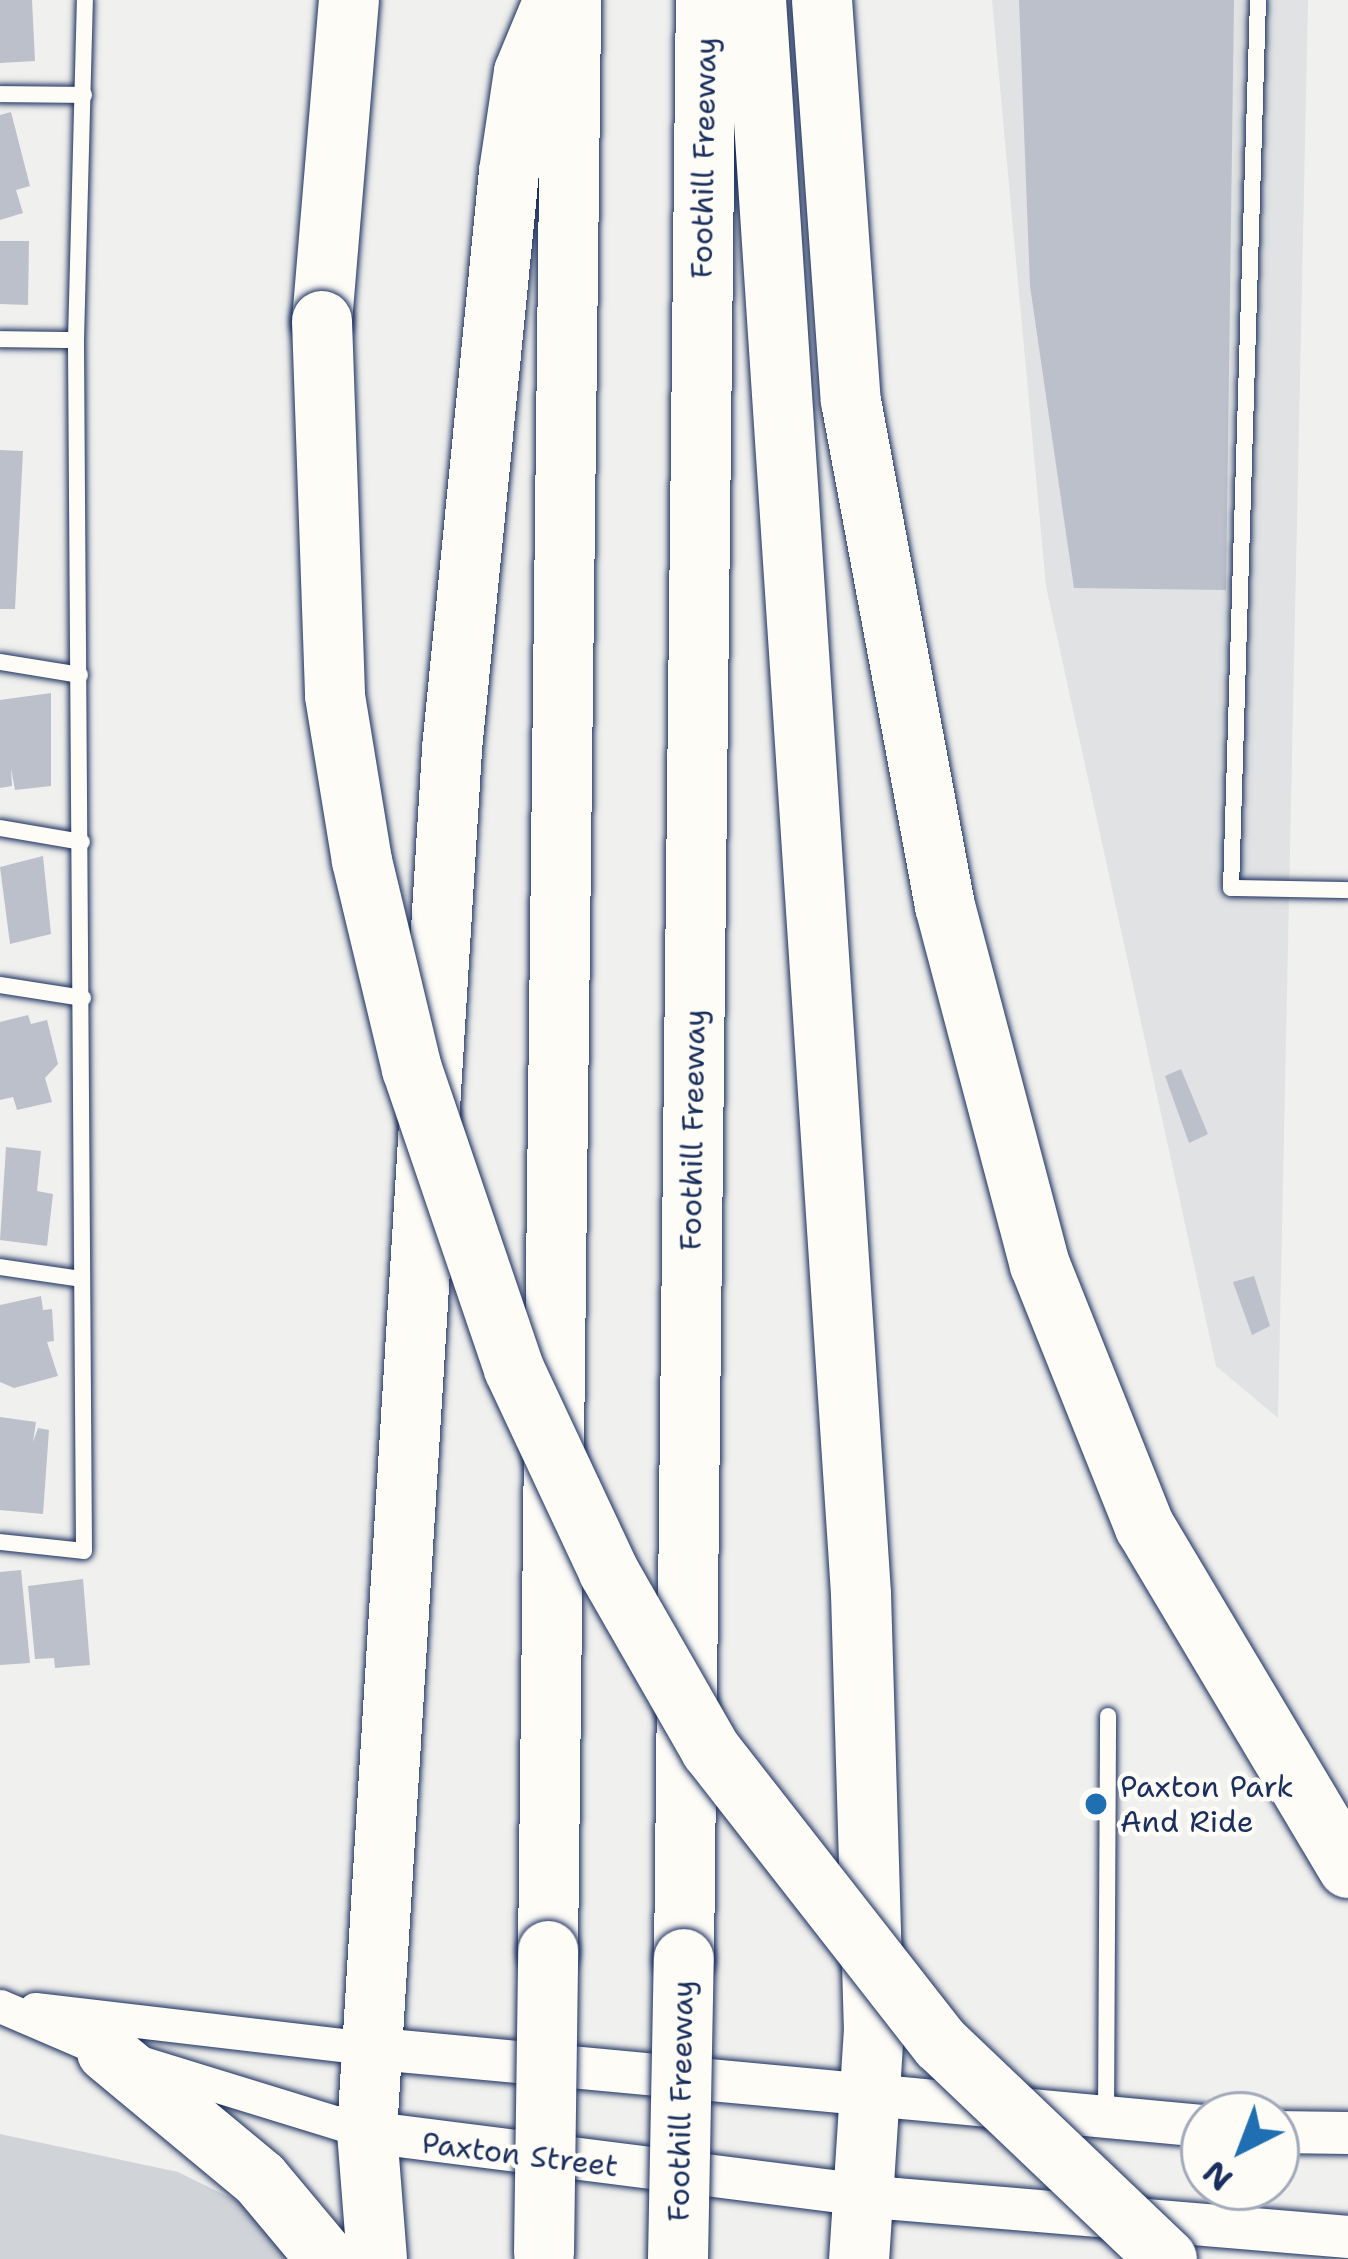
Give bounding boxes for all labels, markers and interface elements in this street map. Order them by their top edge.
street label: Foothill Freeway [684,37,724,279]
street label: Foothill Freeway [673,1009,713,1251]
place label: Paxton Park And Ride [1120,1769,1294,1840]
marker: Paxton Park And Ride [1083,1791,1109,1817]
street label: Foothill Freeway [661,1980,701,2222]
north arrow [1180,2091,1300,2211]
street label: Paxton Street [420,2125,620,2185]
text: N [1193,2150,1242,2201]

